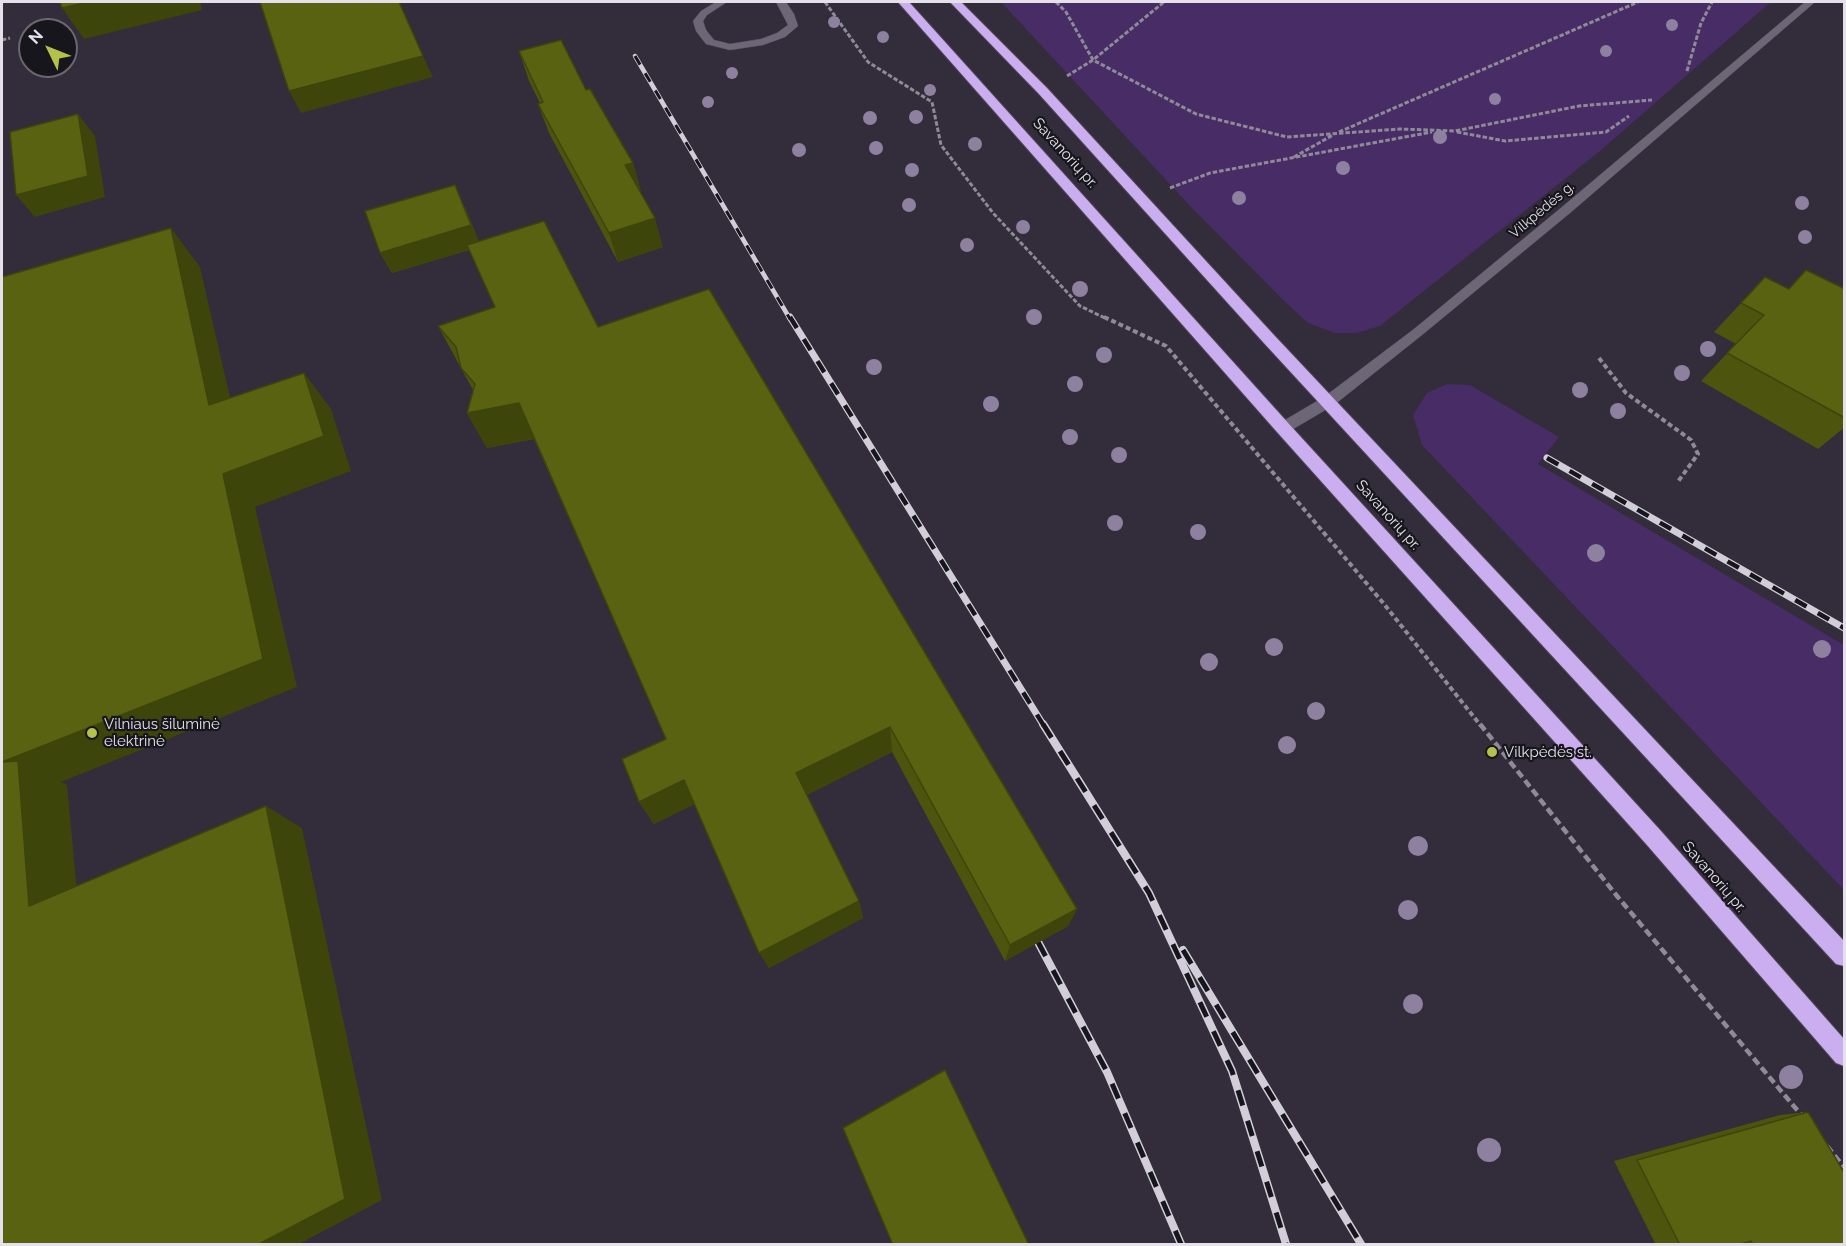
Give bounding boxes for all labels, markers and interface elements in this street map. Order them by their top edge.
north arrow [18,18,78,78]
text: N [25,26,47,48]
street label: Savanorių pr. [1029,114,1101,192]
street label: Vilkpėdės g. [1506,178,1578,242]
street label: Savanorių pr. [1352,476,1424,554]
place label: Vilniaus šiluminė elektrinė [104,715,220,750]
marker: Vilniaus šiluminė elektrinė [85,726,99,740]
place label: Vilkpėdės st. [1504,743,1592,761]
marker: Vilkpėdės st. [1485,745,1499,759]
street label: Savanorių pr. [1678,838,1750,916]

